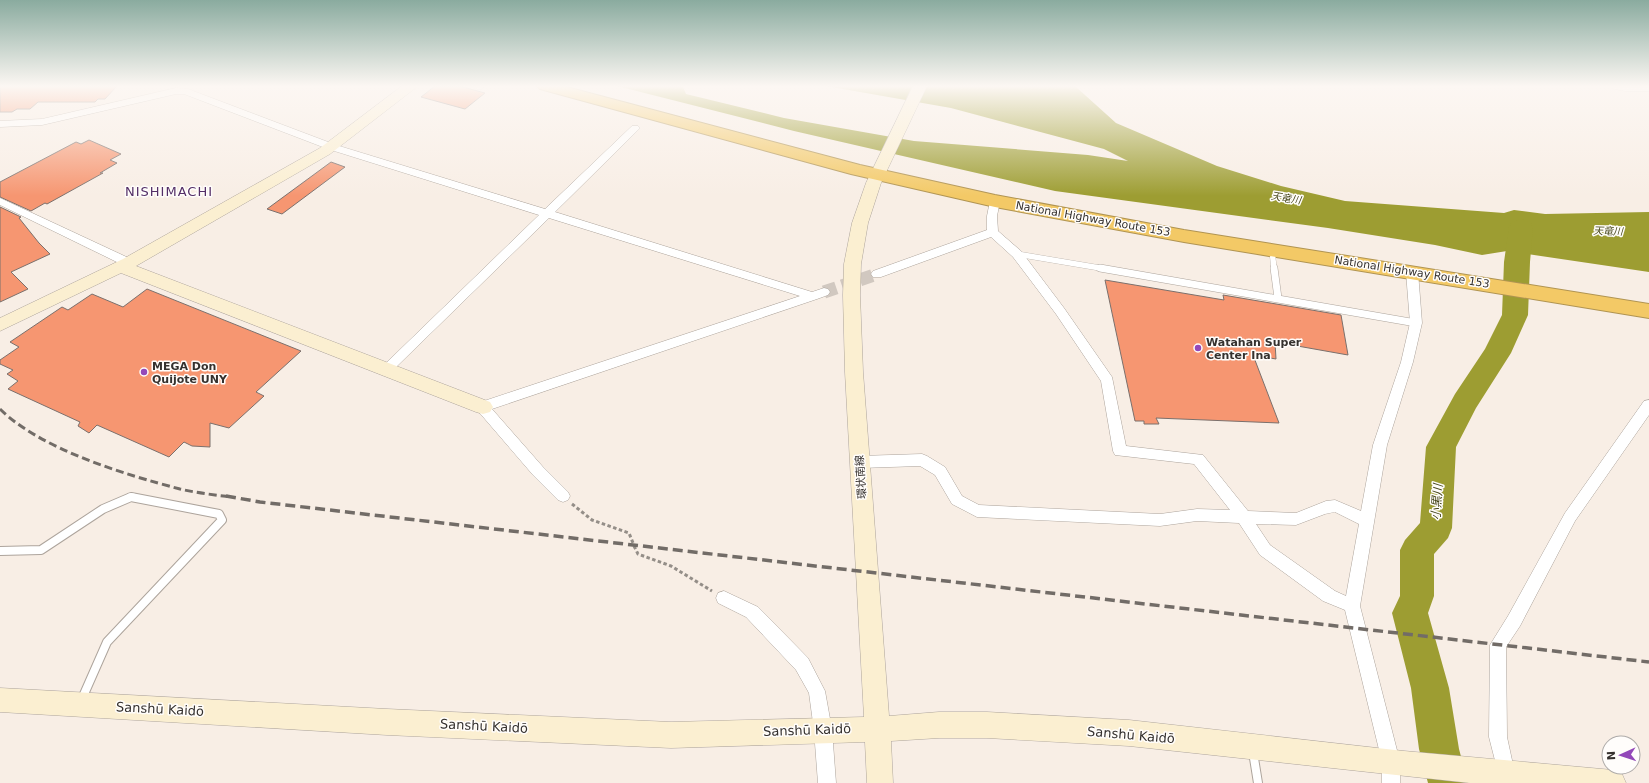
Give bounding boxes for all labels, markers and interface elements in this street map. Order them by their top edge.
district label: NISHIMACHI [125,184,213,199]
water label: 天竜川 [1270,190,1303,206]
street label: National Highway Route 153 [1015,199,1171,239]
water label: 天竜川 [1593,225,1624,237]
street label: National Highway Route 153 [1334,253,1490,291]
place label: Watahan Super Center Ina [1206,336,1302,362]
marker: Watahan Super Center Ina [1193,343,1203,353]
place label: MEGA Don Quijote UNY [152,360,228,386]
marker: MEGA Don Quijote UNY [139,367,149,377]
street label: 環状南線 [853,455,869,499]
water label: 小黒川 [1429,482,1445,520]
street label: Sanshū Kaidō [116,699,204,719]
street label: Sanshū Kaidō [440,716,528,736]
street label: Sanshū Kaidō [763,721,851,739]
street label: Sanshū Kaidō [1087,724,1175,746]
north arrow [1601,735,1641,775]
text: N [1605,751,1618,760]

